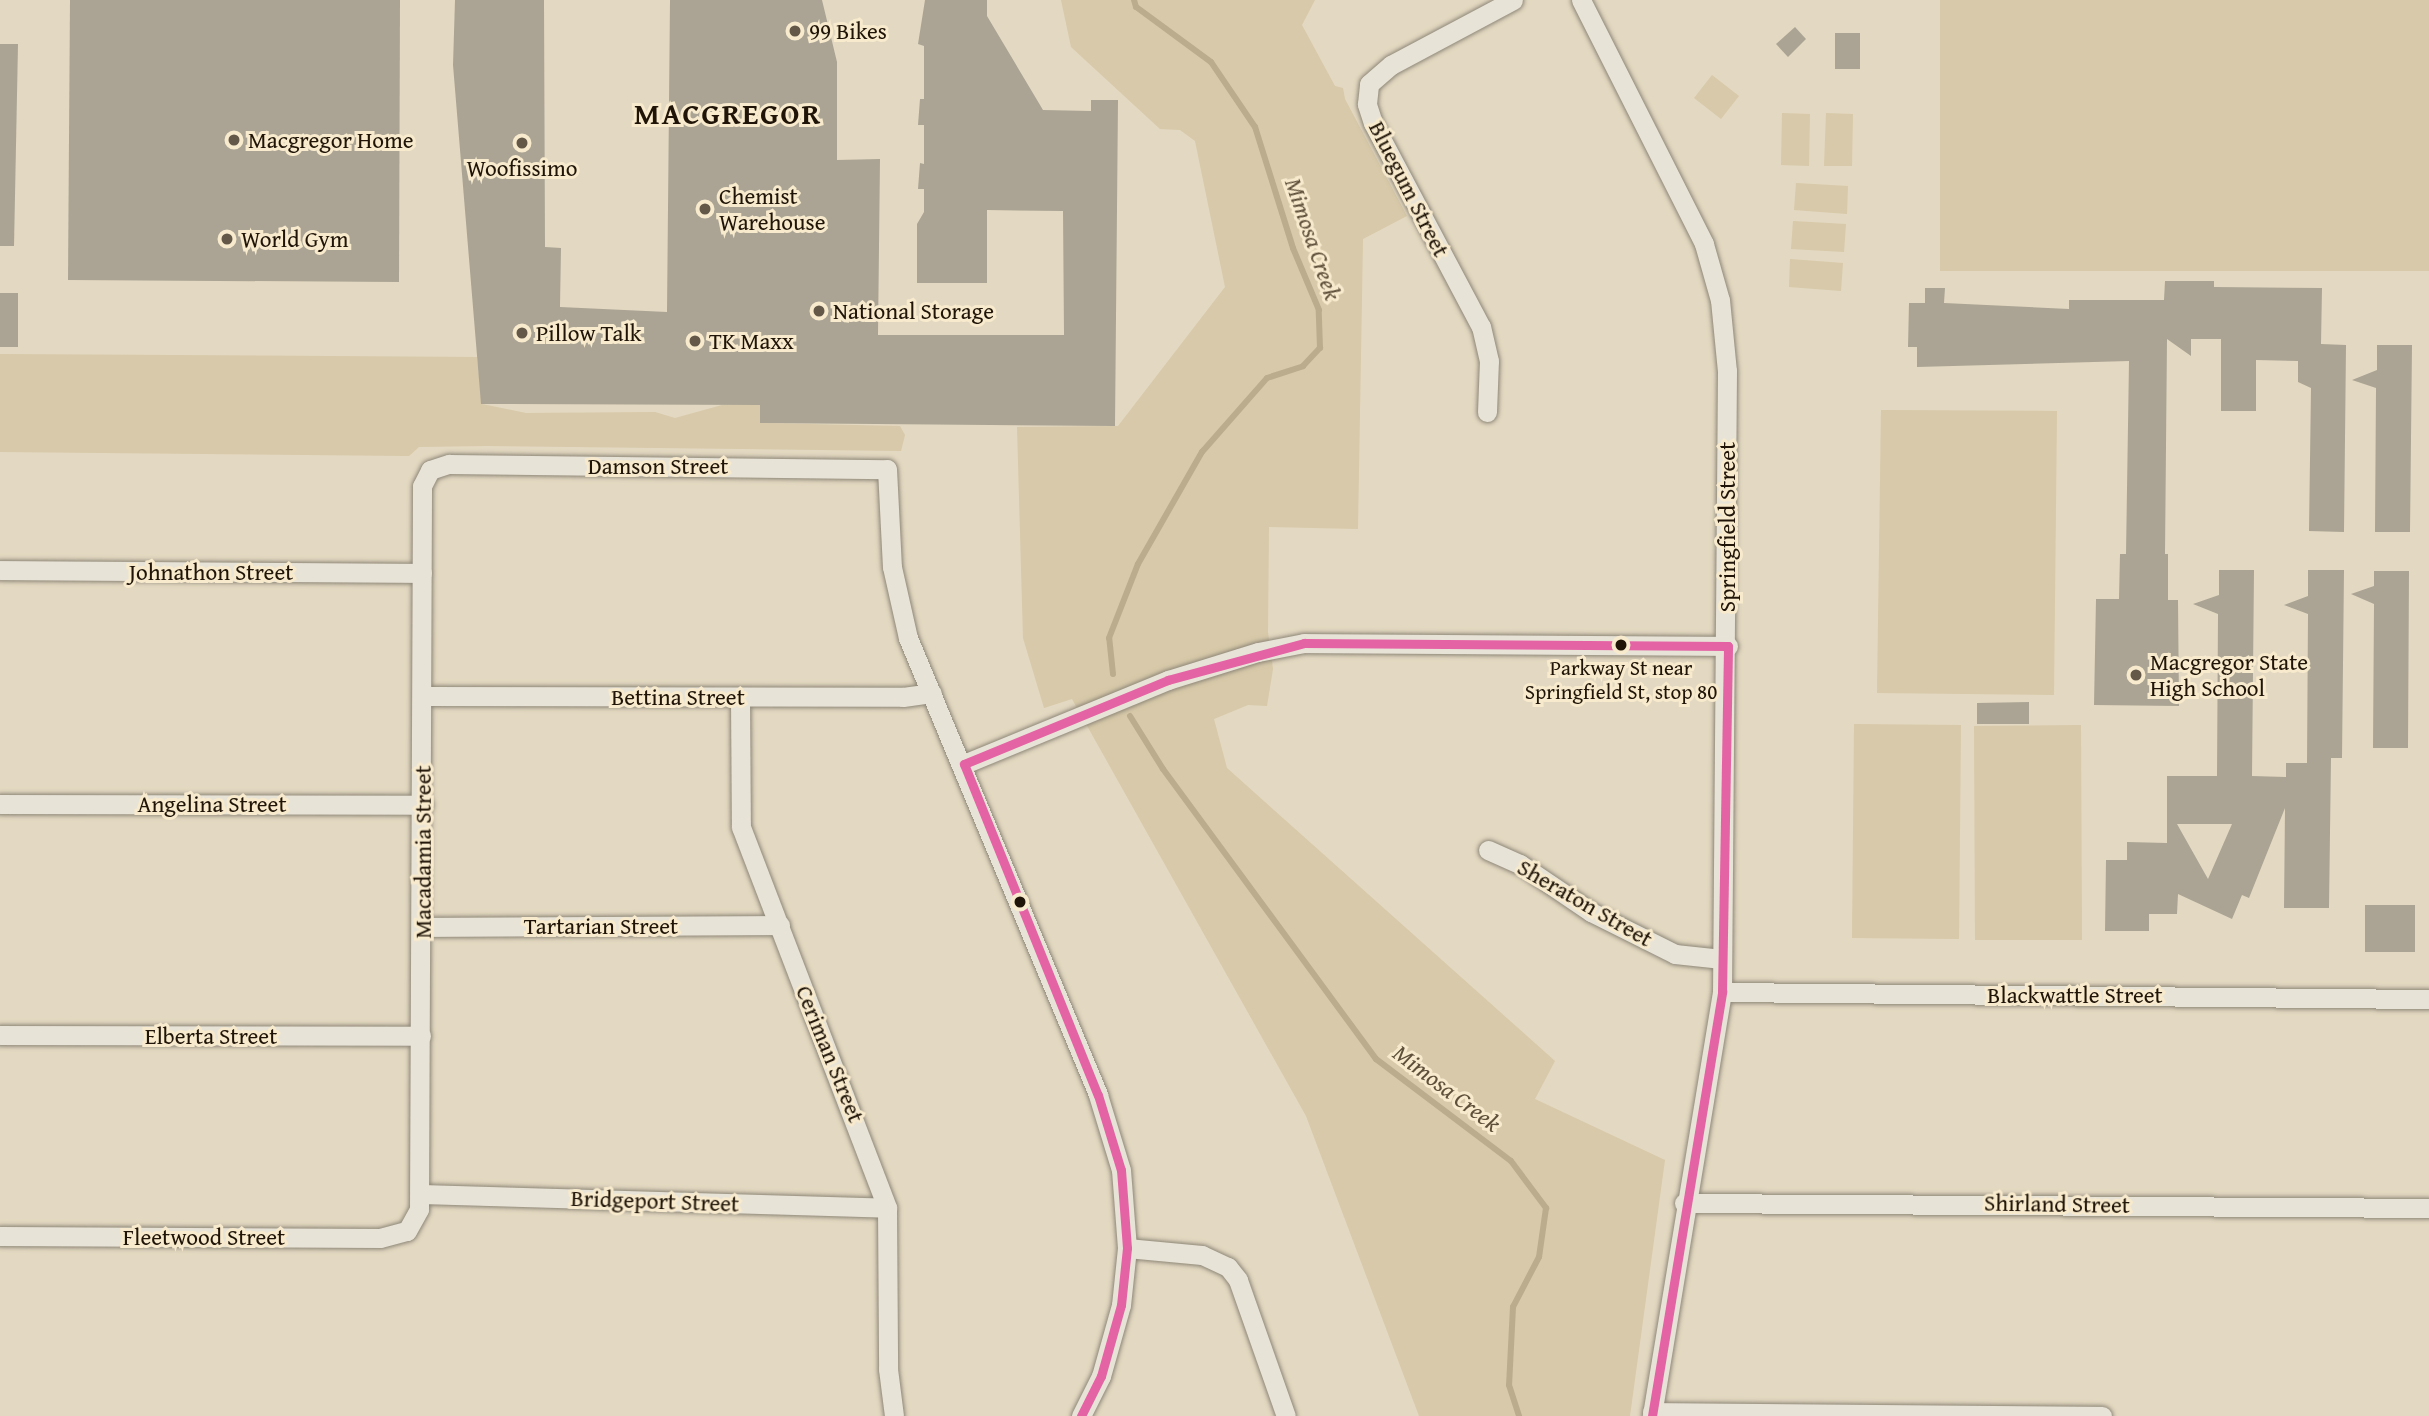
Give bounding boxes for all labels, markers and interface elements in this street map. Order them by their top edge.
place label: 99 Bikes [809,17,887,45]
marker: 99 Bikes [787,23,803,39]
district label: MACGREGOR [635,95,821,131]
street label: Bluegum Street [1363,117,1455,261]
place label: Macgregor Home [248,126,414,154]
marker: Macgregor Home [226,132,242,148]
marker: Woofissimo [514,135,530,151]
place label: Woofissimo [466,154,578,182]
water label: Mimosa Creek [1279,174,1347,304]
place label: Chemist Warehouse [719,182,825,236]
marker: Chemist Warehouse [697,201,713,217]
place label: World Gym [241,225,348,253]
marker: World Gym [219,231,235,247]
place label: National Storage [833,297,994,325]
marker: National Storage [811,303,827,319]
place label: Pillow Talk [536,319,642,347]
marker: Pillow Talk [514,325,530,341]
place label: TK Maxx [709,327,794,355]
marker: TK Maxx [687,333,703,349]
street label: Springfield Street [1713,442,1741,612]
street label: Damson Street [588,452,728,480]
street label: Johnathon Street [129,558,293,586]
marker: Parkway St near Springfield St, stop 80 [1614,638,1628,652]
place label: Macgregor State High School [2150,648,2308,702]
place label: Parkway St near Springfield St, stop 80 [1525,655,1717,705]
marker: Macgregor State High School [2128,667,2144,683]
street label: Bettina Street [611,683,745,711]
street label: Macadamia Street [409,765,437,939]
street label: Angelina Street [137,790,287,818]
street label: Sheraton Street [1513,853,1657,953]
unlabelled marker [1013,895,1027,909]
street label: Tartarian Street [524,912,678,940]
street label: Blackwattle Street [1987,981,2163,1009]
street label: Ceriman Street [790,982,870,1126]
street label: Elberta Street [145,1022,277,1050]
water label: Mimosa Creek [1388,1038,1506,1138]
street label: Bridgeport Street [570,1184,740,1218]
street label: Shirland Street [1984,1189,2130,1219]
street label: Fleetwood Street [123,1223,285,1251]

